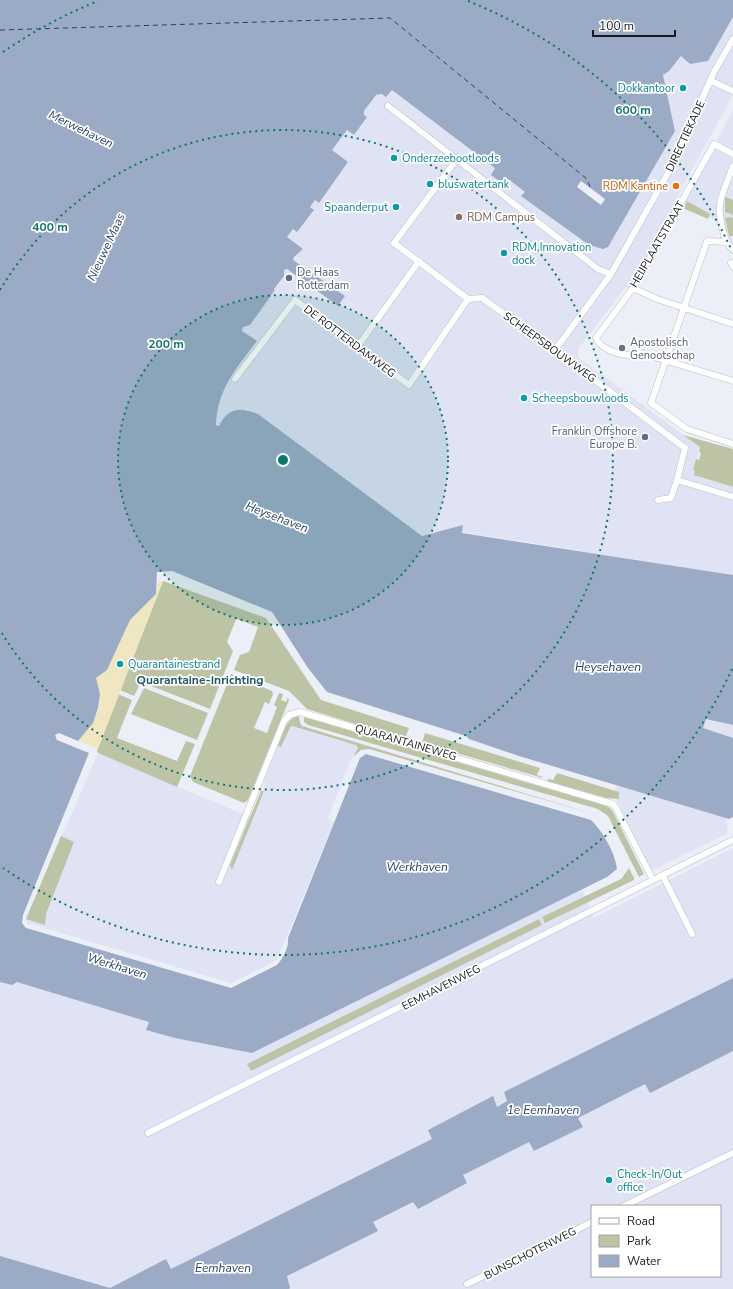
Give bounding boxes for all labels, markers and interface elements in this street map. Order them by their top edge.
scale bar [593,12,675,38]
text: 100 m [599,18,634,34]
place label: Dokkantoor [618,81,675,96]
marker: Dokkantoor [678,83,688,93]
street label: DIRECTIEKADE [662,98,709,174]
text: 600 m [615,102,651,118]
water label: Merwehaven [46,106,116,152]
place label: Onderzeebootloods [402,151,499,166]
marker: Onderzeebootloods [389,153,399,163]
place label: bluswatertank [438,177,510,192]
marker: bluswatertank [425,179,435,189]
place label: RDM Kantine [603,179,668,194]
marker: RDM Kantine [671,181,681,191]
street label: HEIJPLAATSTRAAT [627,198,689,290]
place label: Spaanderput [324,200,388,215]
marker: Spaanderput [391,202,401,212]
water label: Nieuwe Maas [83,210,129,283]
place label: RDM Campus [467,210,535,225]
marker: RDM Campus [454,212,464,222]
text: 400 m [32,219,68,235]
place label: RDM Innovation dock [512,240,591,268]
marker: RDM Innovation dock [499,248,509,258]
place label: De Haas Rotterdam [297,265,349,293]
marker: De Haas Rotterdam [284,273,294,283]
street label: DE ROTTERDAMWEG [301,302,399,381]
street label: SCHEEPSBOUWWEG [500,309,599,386]
place label: Apostolisch Genootschap [630,335,695,363]
text: 200 m [148,336,184,352]
marker: Apostolisch Genootschap [617,343,627,353]
place label: Scheepsbouwloods [532,391,629,406]
marker: Scheepsbouwloods [519,393,529,403]
place label: Franklin Offshore Europe B. [552,424,637,452]
marker: Franklin Offshore Europe B. [640,432,650,442]
centre of rings [276,453,290,467]
water label: Heysehaven [243,498,311,536]
place label: Quarantainestrand [128,657,220,672]
marker: Quarantainestrand [115,659,125,669]
water label: Heysehaven [575,659,641,675]
district label: Quarantaine-Inrichting [136,672,264,688]
street label: QUARANTAINEWEG [353,721,459,764]
water label: Werkhaven [386,859,448,875]
water label: Werkhaven [85,949,149,983]
street label: EEMHAVENWEG [399,961,483,1014]
water label: 1e Eemhaven [507,1102,580,1118]
place label: Check-In/Out office [617,1167,682,1195]
marker: Check-In/Out office [604,1175,614,1185]
legend [591,1205,721,1277]
text: Road [627,1213,655,1229]
street label: BUNSCHOTENWEG [481,1224,579,1283]
text: Park [627,1233,652,1249]
text: Water [627,1253,661,1269]
water label: Eemhaven [195,1260,251,1276]

